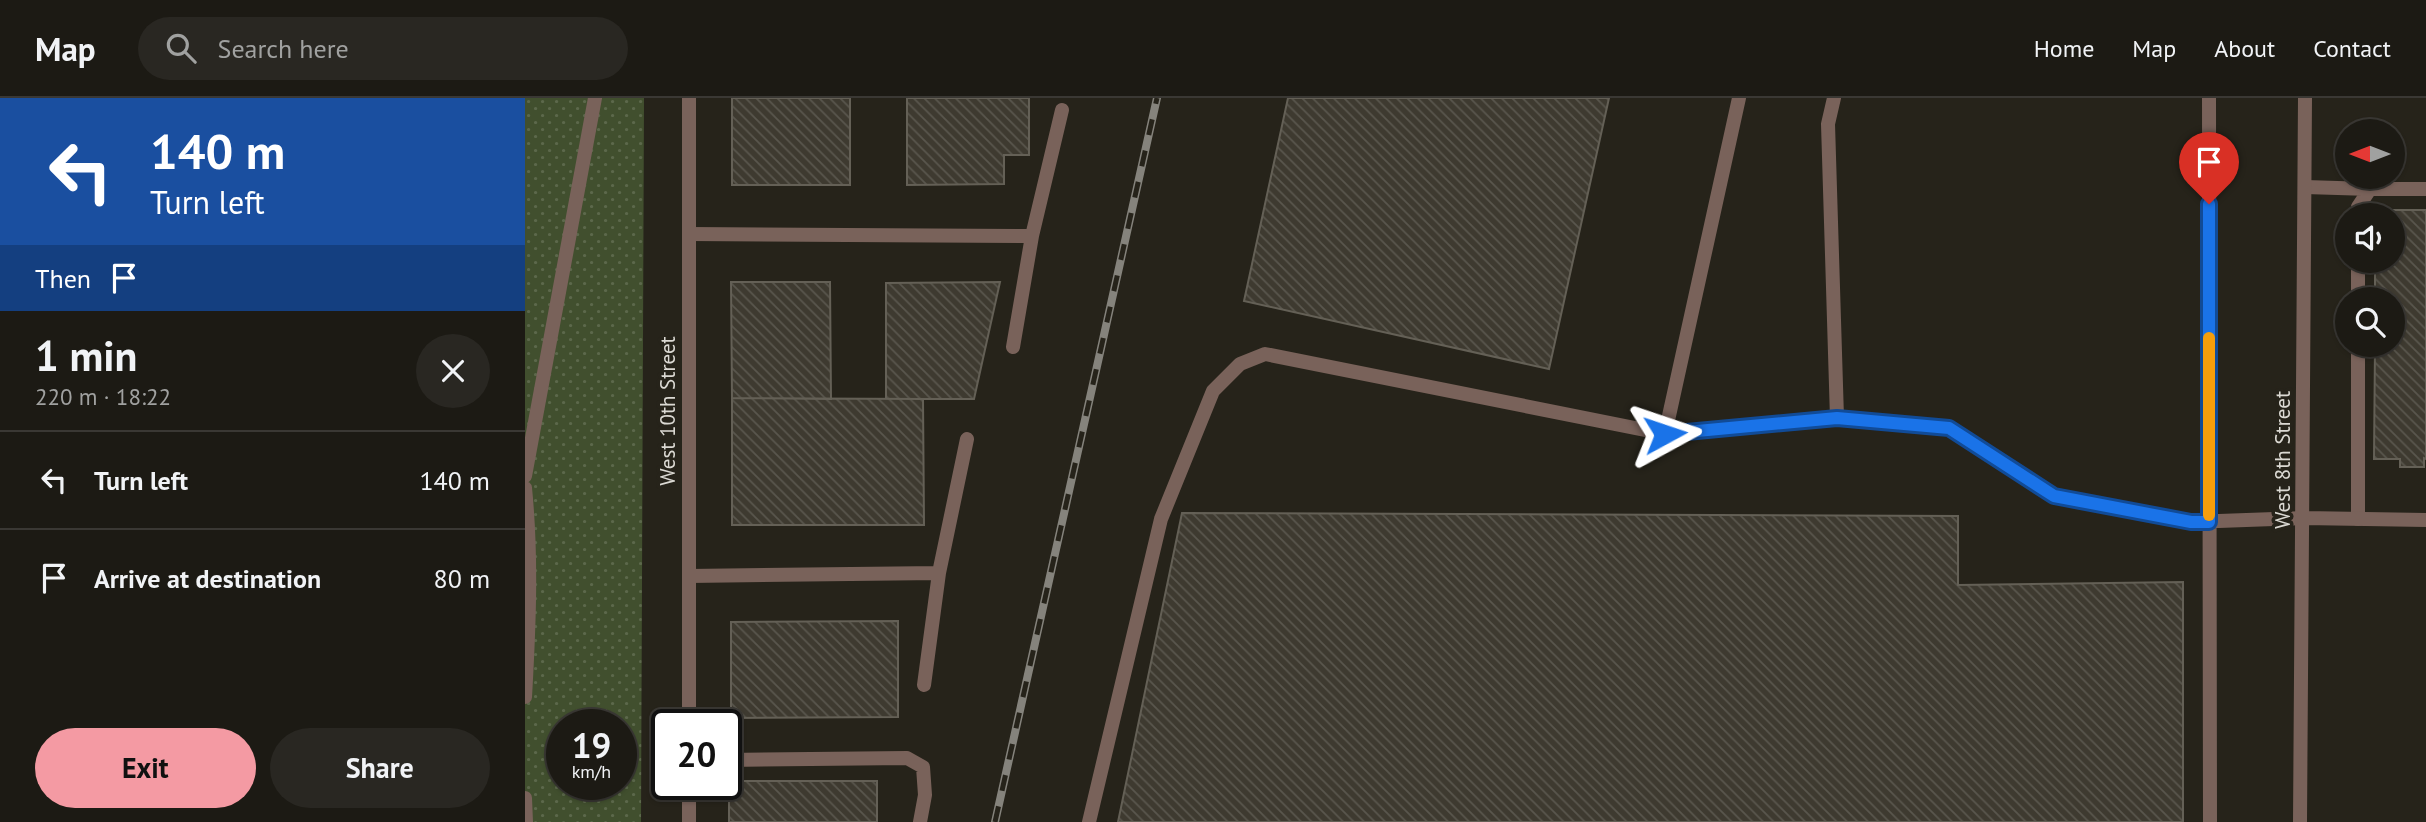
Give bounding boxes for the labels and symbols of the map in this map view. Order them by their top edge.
north arrow [2335,119,2405,189]
pin [2179,132,2239,204]
street label: West 10th Street [654,336,681,486]
street label: West 8th Street [2269,391,2296,529]
position arrow [1628,397,1702,471]
speed limit sign: 20 [651,709,742,800]

